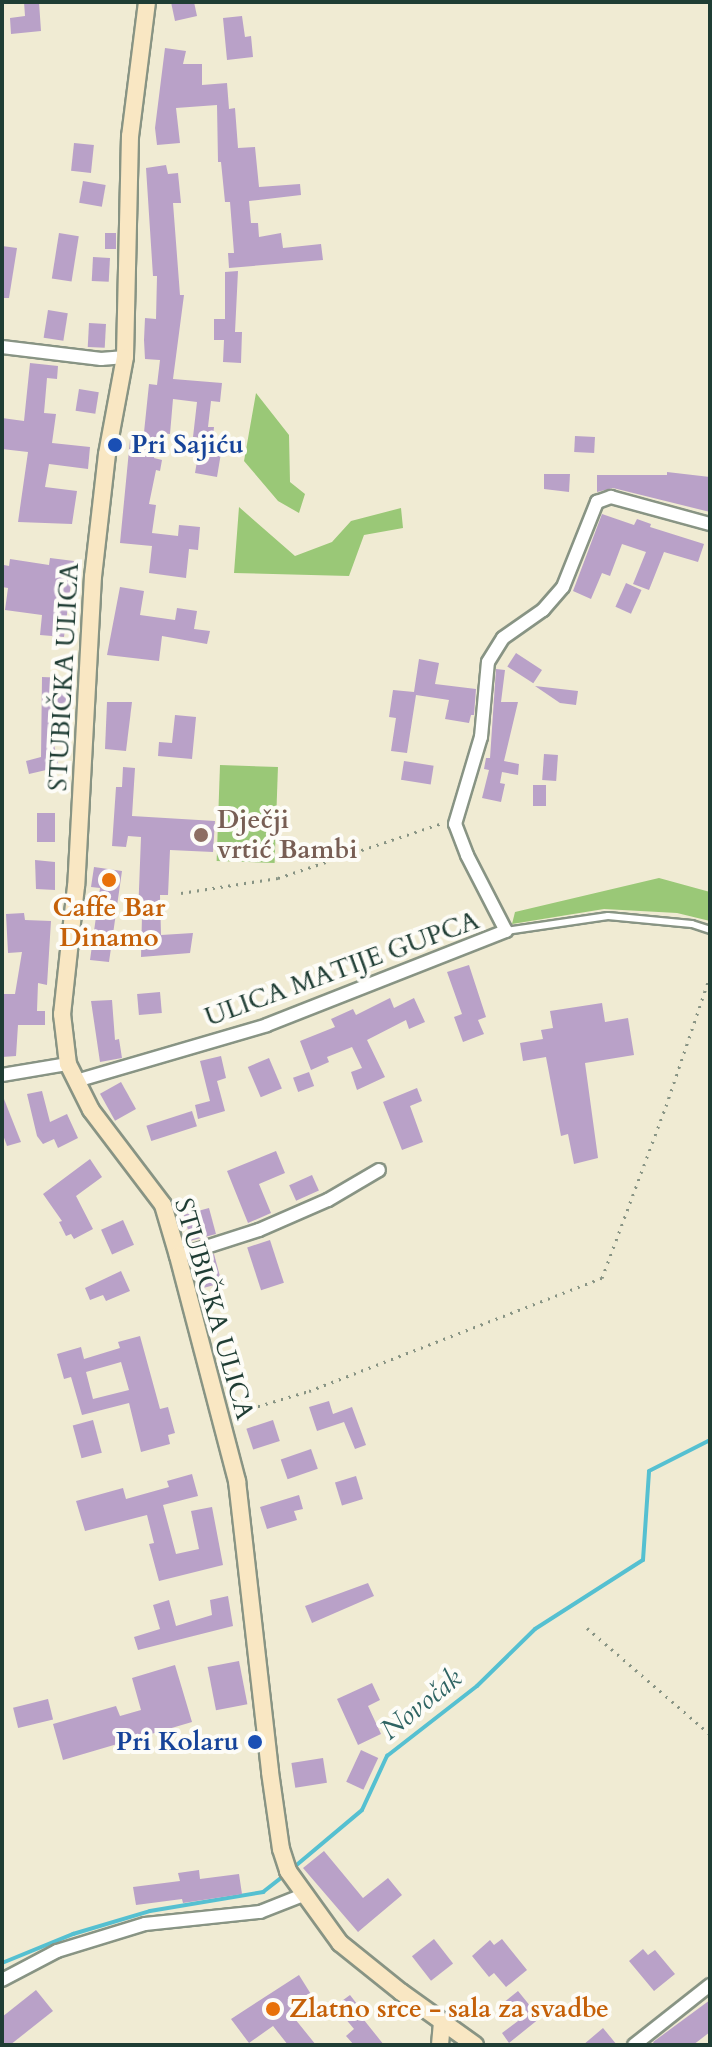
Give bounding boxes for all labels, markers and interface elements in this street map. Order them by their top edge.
place label: Pri Sajiću [131,429,244,461]
marker: Pri Sajiću [106,436,124,454]
street label: STUBIČKA ULICA [42,562,86,792]
place label: Dječji vrtić Bambi [217,804,358,866]
marker: Dječji vrtić Bambi [192,826,210,844]
marker: Caffe Bar Dinamo [100,871,118,889]
place label: Caffe Bar Dinamo [53,892,165,954]
street label: ULICA MATIJE GUPCA [201,905,483,1033]
street label: STUBIČKA ULICA [167,1195,261,1423]
water label: Novočak [374,1661,468,1747]
place label: Pri Kolaru [116,1726,239,1758]
marker: Pri Kolaru [246,1733,264,1751]
place label: Zlatno srce - sala za svadbe [289,1993,609,2025]
marker: Zlatno srce - sala za svadbe [264,2000,282,2018]

